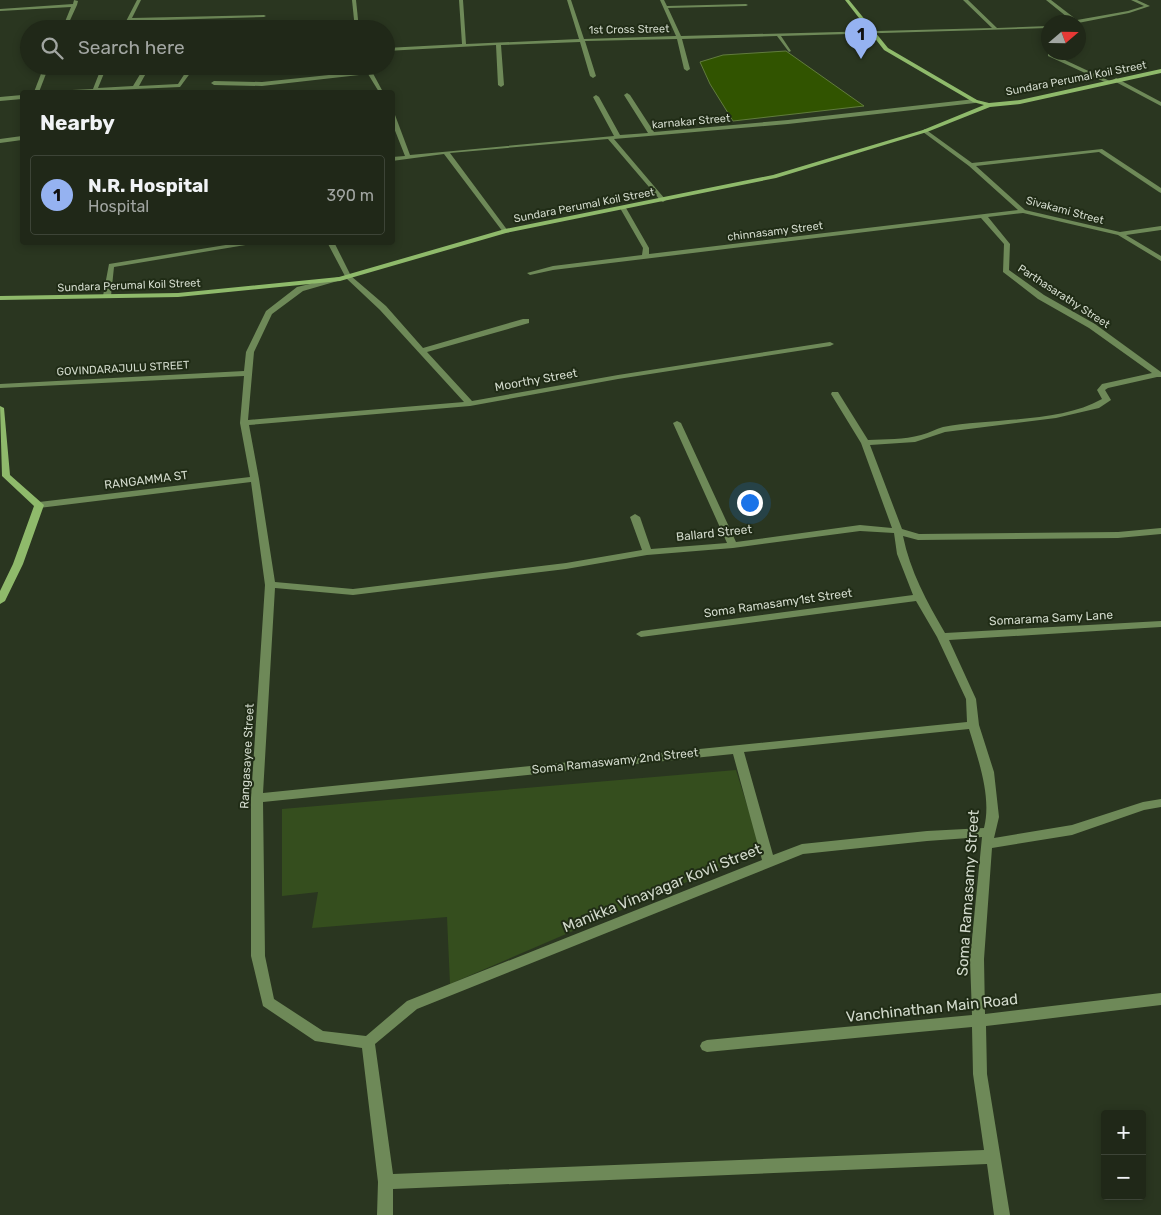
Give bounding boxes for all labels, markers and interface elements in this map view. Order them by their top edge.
north arrow [1041,15,1086,60]
pin: 1 [845,18,877,59]
search box [20,20,395,75]
street label: 1st Cross Street [589,22,670,37]
icon: search [38,34,66,62]
text: Search here [78,36,185,59]
street label: Sundara Perumal Koil Street [1005,58,1148,99]
text: Nearby [40,110,115,135]
street label: karnakar Street [651,112,731,131]
text: N.R. Hospital [88,174,209,197]
street label: Sundara Perumal Koil Street [513,185,656,226]
text: 1 [53,186,61,205]
text: 390 m [327,186,374,205]
street label: Sivakami Street [1025,194,1106,227]
text: Hospital [88,197,149,216]
street label: chinnasamy Street [726,219,824,244]
street label: Parthasarathy Street [1015,262,1113,331]
street label: Sundara Perumal Koil Street [57,276,201,294]
street label: GOVINDARAJULU STREET [56,358,190,378]
street label: Moorthy Street [494,366,579,394]
street label: RANGAMMA ST [103,468,189,492]
your location [737,490,763,516]
street label: Ballard Street [675,522,753,544]
street label: Soma Ramasamy1st Street [703,586,853,620]
street label: Somarama Samy Lane [989,608,1114,628]
street label: Rangasayee Street [237,703,257,809]
street label: Soma Ramaswamy 2nd Street [531,745,699,777]
street label: Soma Ramasamy Street [953,809,983,977]
street label: Manikka Vinayagar Kovli Street [560,840,764,936]
street label: Vanchinathan Main Road [845,990,1019,1026]
map controls [1101,1110,1146,1200]
button: + [1101,1110,1146,1155]
button: − [1101,1155,1146,1200]

